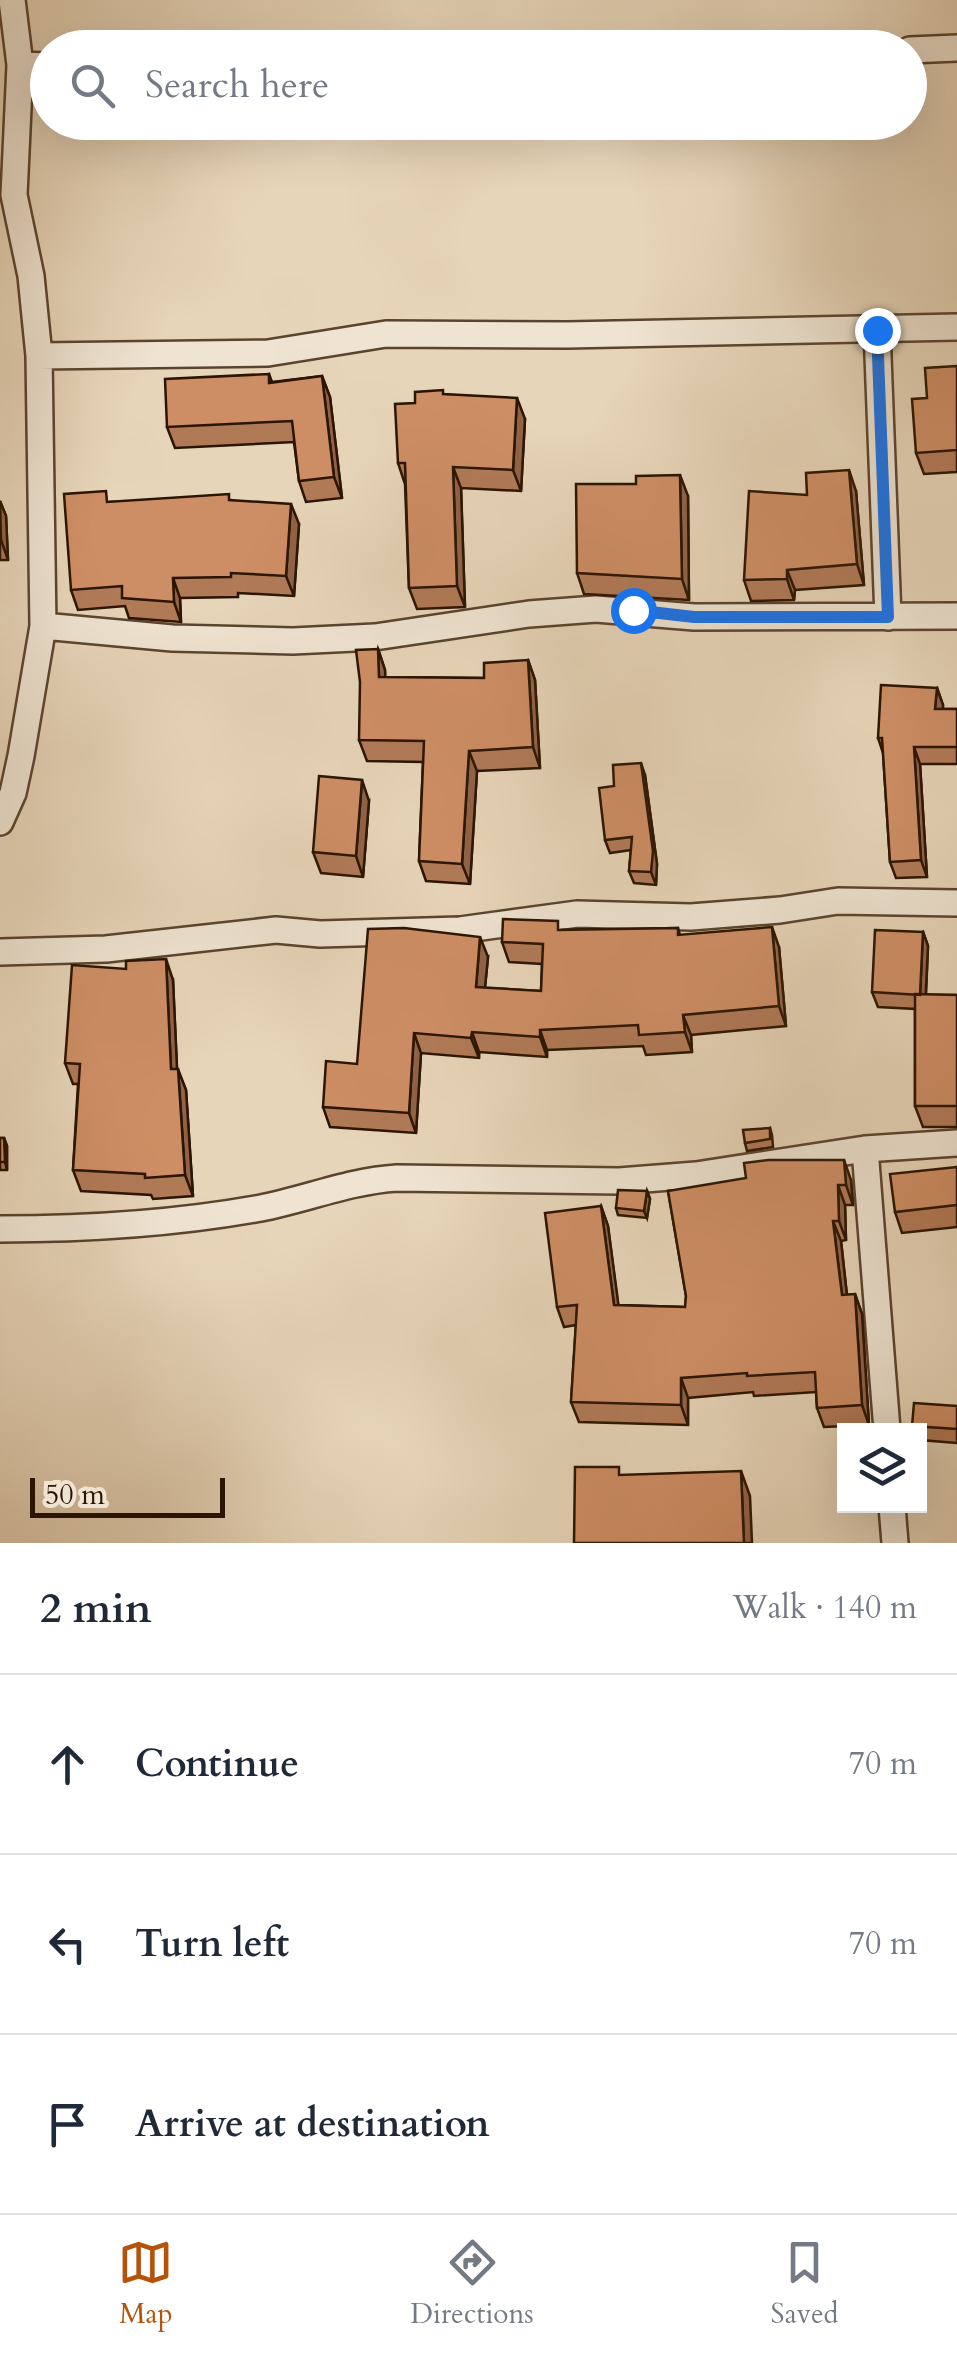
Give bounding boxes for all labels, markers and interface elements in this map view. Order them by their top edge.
search box [30,30,927,140]
icon: search [65,58,120,113]
text: Search here [145,59,329,111]
route end [855,308,901,354]
route start [611,588,657,634]
map controls [837,1423,927,1513]
button: layers [837,1423,927,1513]
scale bar [30,1473,225,1518]
text: 50 m [45,1476,105,1514]
text: 2 min [40,1580,152,1637]
text: Walk · 140 m [732,1586,917,1630]
icon: ahead [40,1737,95,1792]
text: Continue [135,1738,299,1790]
text: 70 m [849,1742,917,1786]
icon: left [40,1917,95,1972]
text: Turn left [135,1918,289,1970]
text: 70 m [849,1922,917,1966]
icon: arrive [40,2097,95,2152]
text: Arrive at destination [135,2098,490,2150]
tab: Map [118,2235,173,2333]
tab: Directions [410,2235,534,2333]
tab: Saved [771,2235,839,2333]

